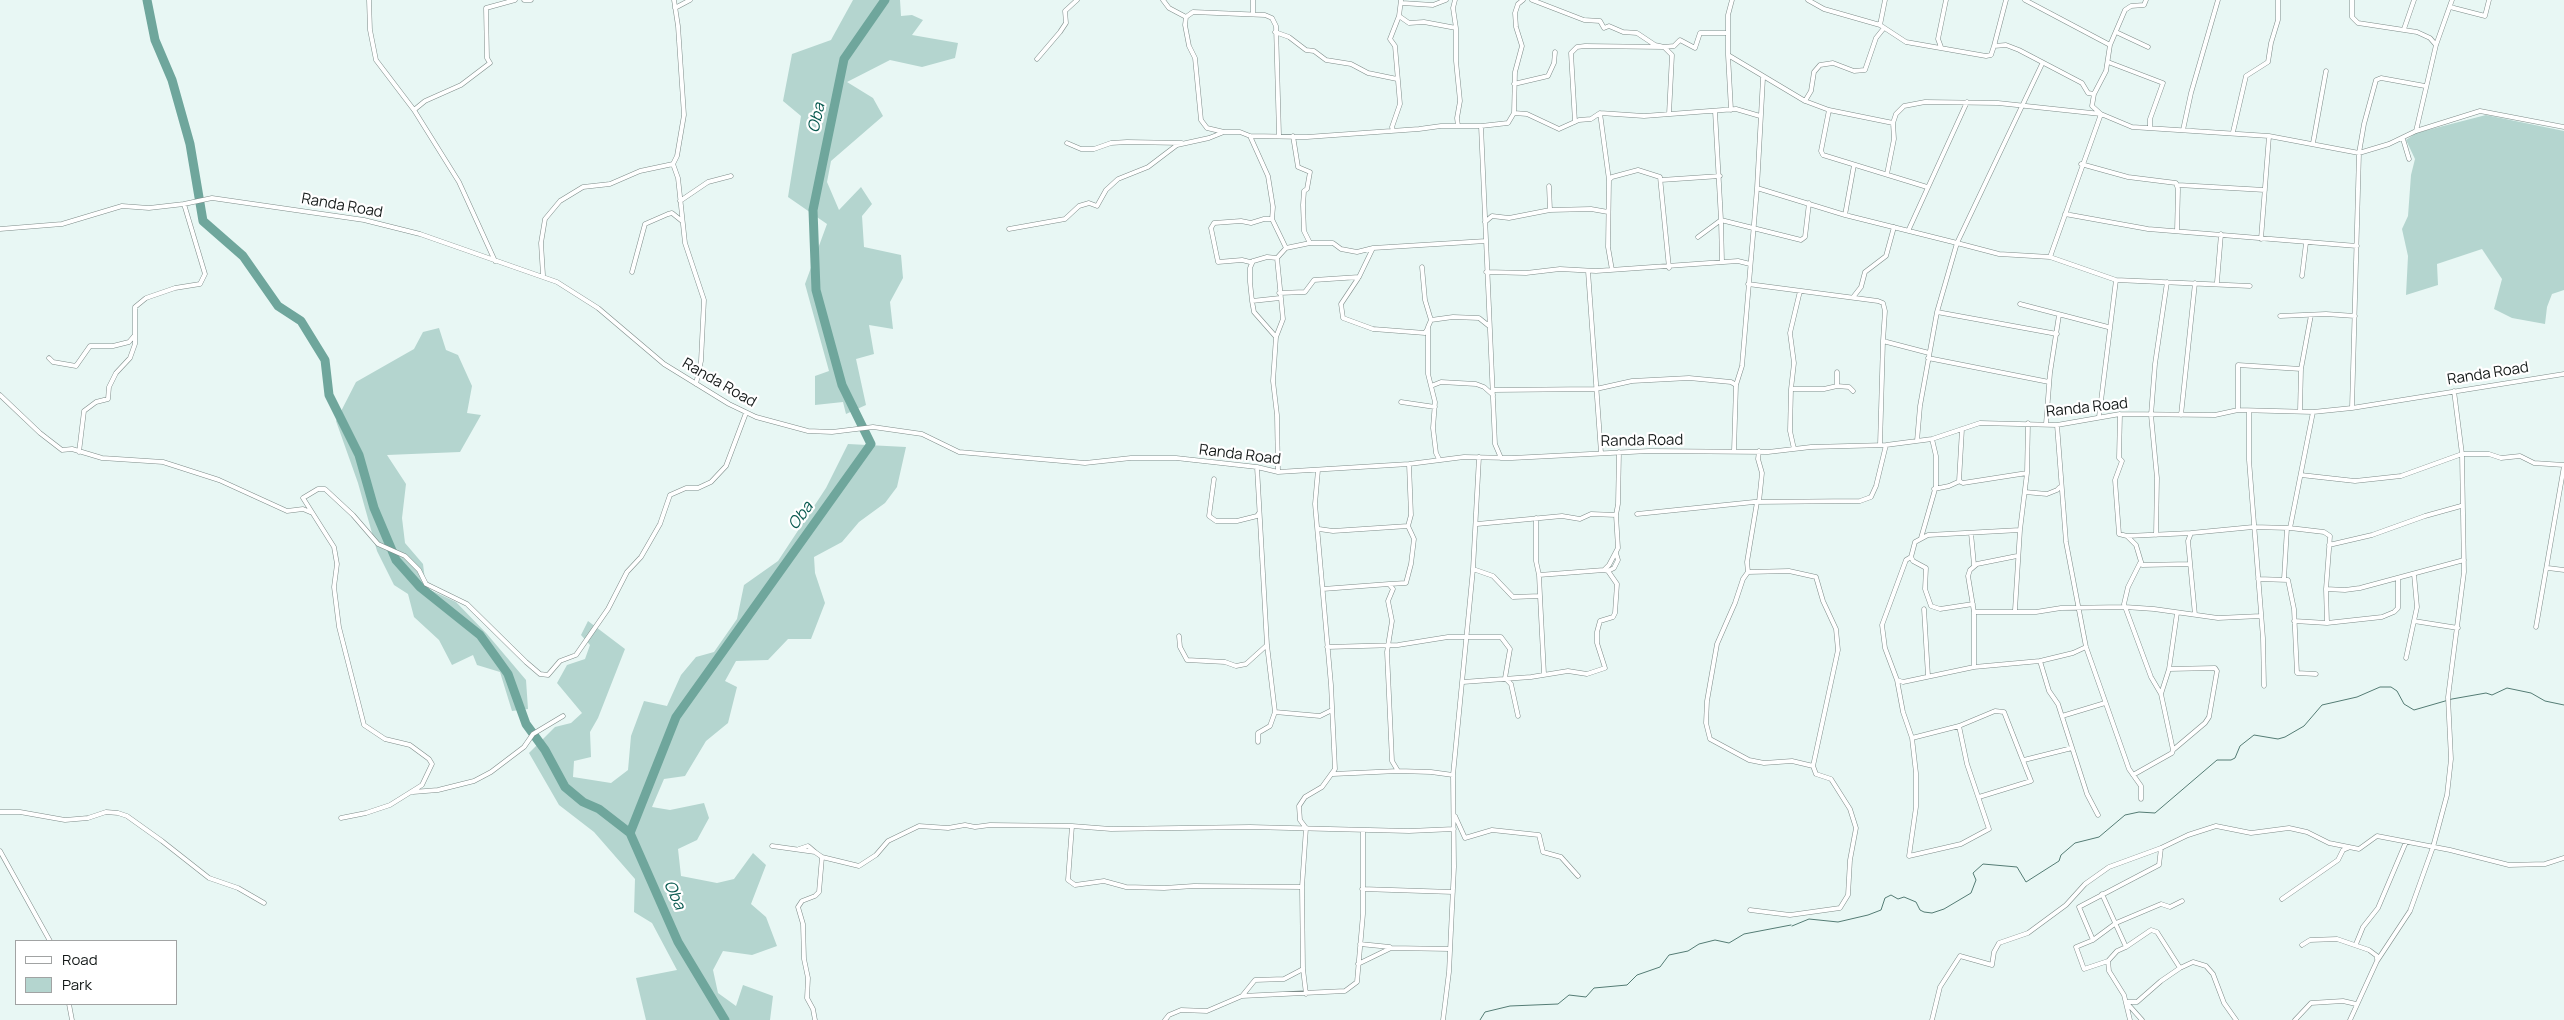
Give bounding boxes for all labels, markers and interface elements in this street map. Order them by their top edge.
water label: Oba [804,101,830,135]
street label: Randa Road [300,190,384,222]
street label: Randa Road [679,355,759,411]
street label: Randa Road [2446,359,2530,389]
street label: Randa Road [2045,395,2129,421]
street label: Randa Road [1601,431,1683,451]
street label: Randa Road [1198,441,1282,469]
water label: Oba [784,498,818,534]
water label: Oba [659,877,689,913]
legend [15,940,178,1005]
text: Road [62,949,98,970]
text: Park [62,974,92,995]

